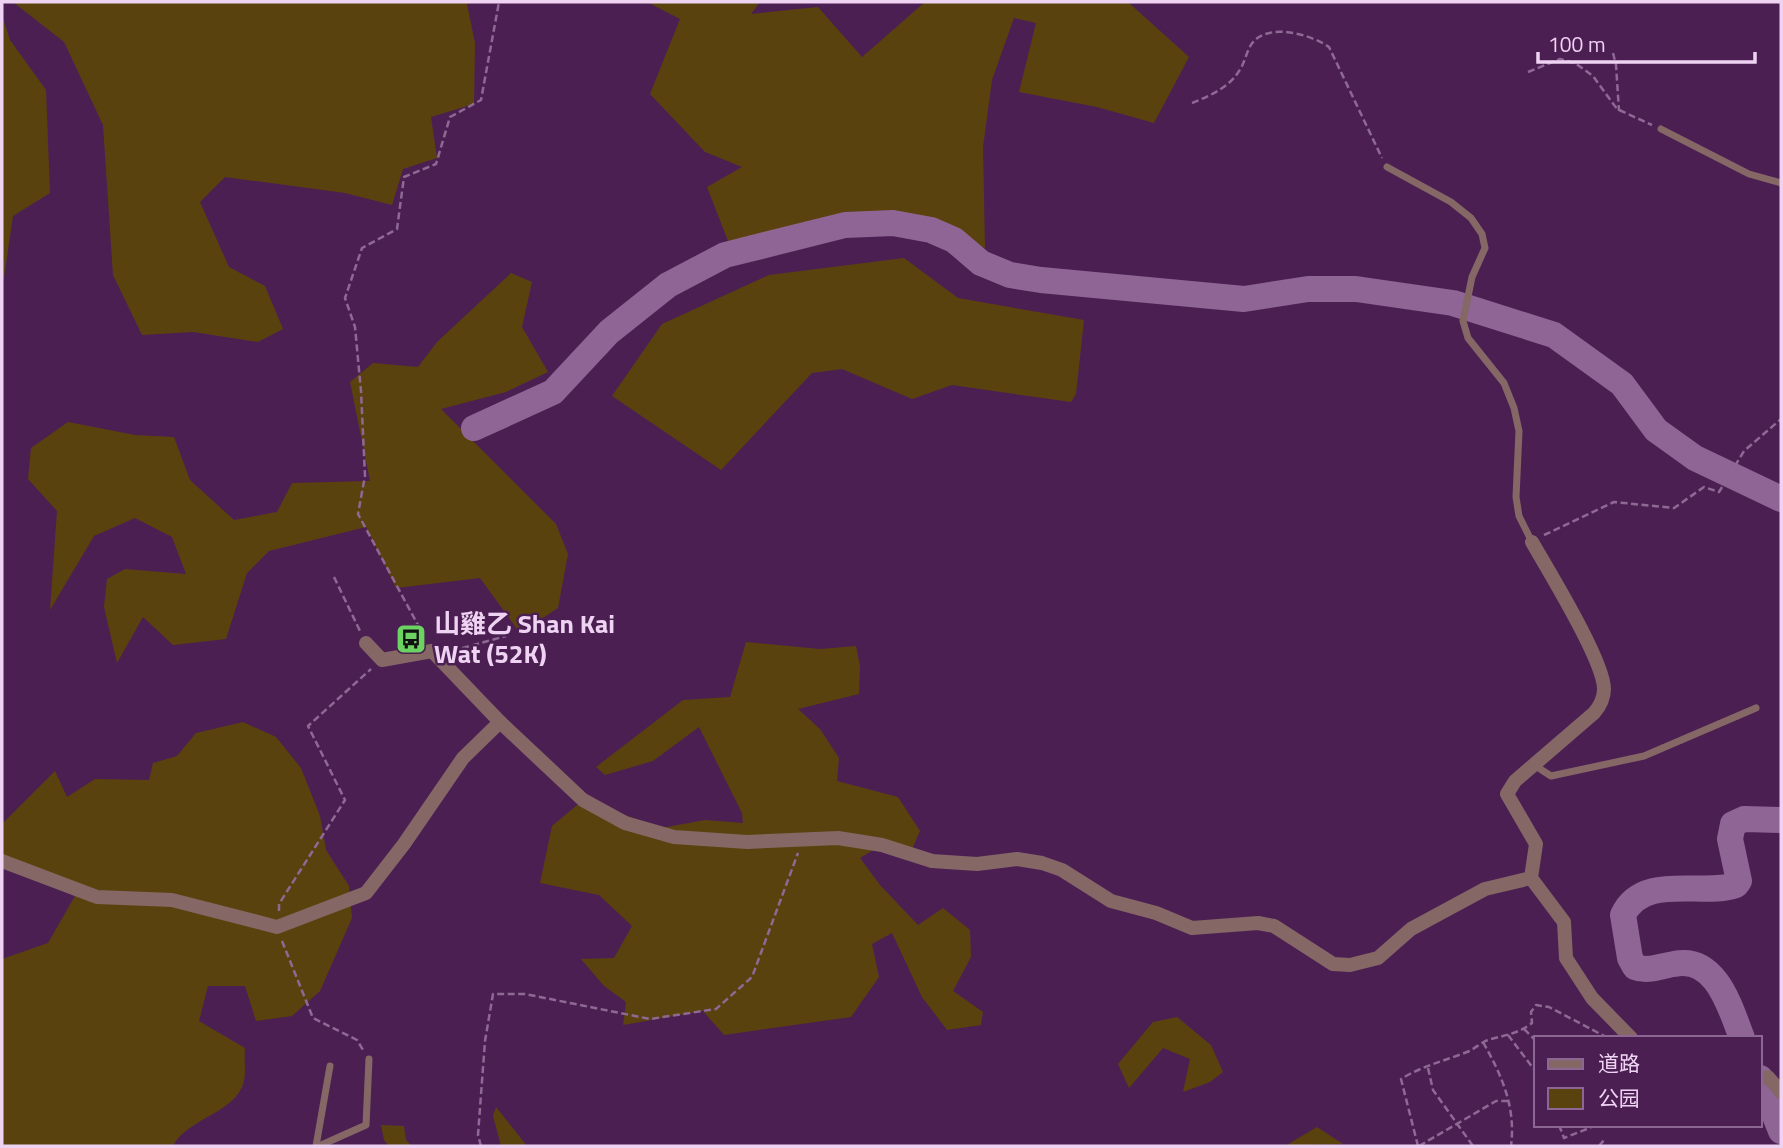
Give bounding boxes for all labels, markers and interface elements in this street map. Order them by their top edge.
scale bar [1538,21,1755,65]
text: 100 m [1548,28,1605,60]
place label: 山雞乙 Shan Kai Wat (52K) [434,604,615,673]
bus stop icon: 山雞乙 Shan Kai Wat (52K) [394,622,428,656]
legend [1534,1036,1762,1127]
text: 道路 [1598,1047,1640,1079]
text: 公园 [1598,1082,1640,1114]

